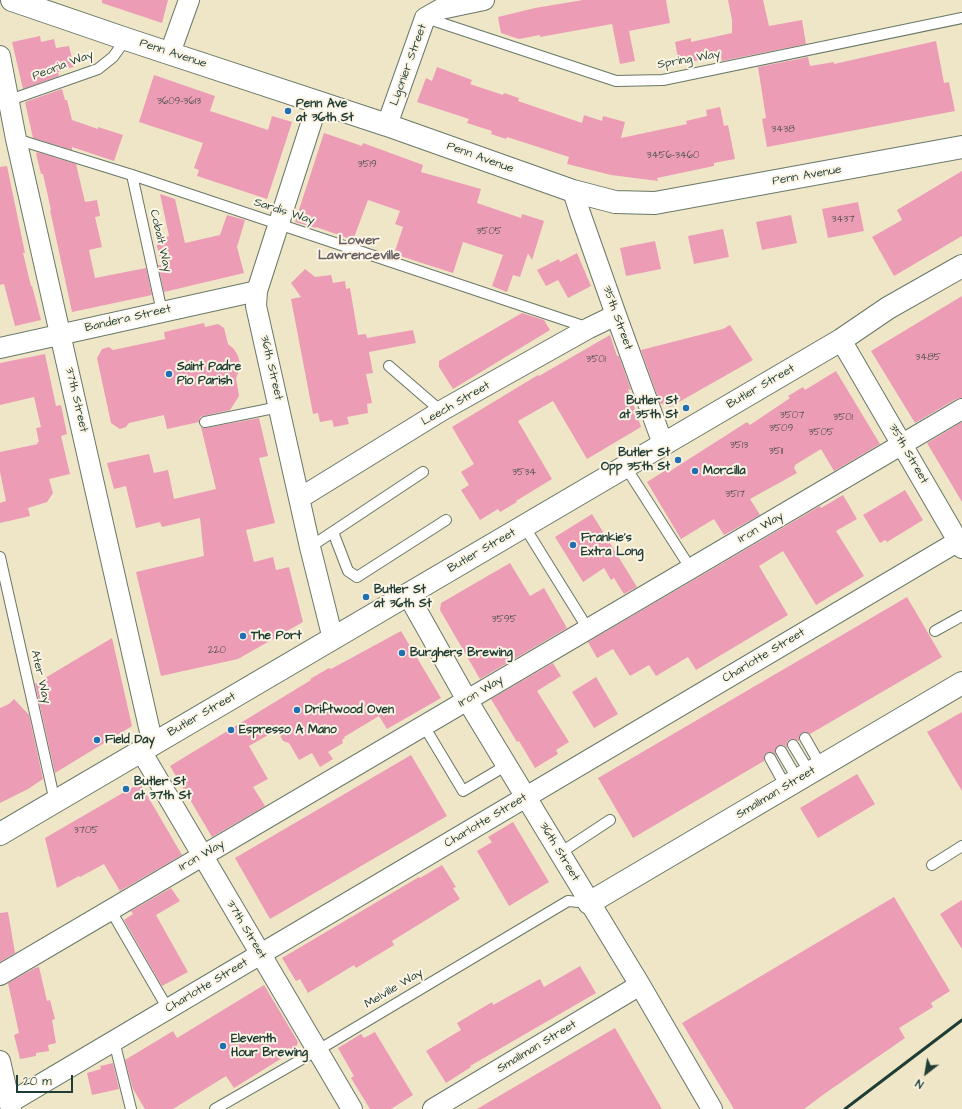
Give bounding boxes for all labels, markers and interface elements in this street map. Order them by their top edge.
street label: Ligonier Street [388,22,430,108]
street label: Penn Avenue [138,36,208,72]
street label: Spring Way [656,47,722,73]
street label: Peoria Way [30,48,96,84]
house number: 3609-3613 [157,96,201,108]
place label: Penn Ave at 36th St [296,97,354,125]
marker: Penn Ave at 36th St [283,106,293,116]
house number: 3438 [771,124,795,136]
street label: Penn Avenue [445,139,515,177]
house number: 3456-3460 [647,150,699,162]
house number: 3519 [357,159,377,171]
street label: Penn Avenue [771,163,843,189]
street label: Sardis Way [252,195,316,229]
street label: Cobalt Way [146,208,174,274]
house number: 3437 [831,214,855,226]
house number: 3505 [476,226,502,238]
district label: Lower Lawrenceville [318,233,400,264]
street label: 35th Street [599,284,635,352]
street label: Bandera Street [84,302,172,336]
street label: 36th Street [257,334,285,402]
house number: 3485 [915,352,941,364]
house number: 3501 [586,354,606,366]
place label: Saint Padre Pio Parish [177,360,241,388]
street label: Butler Street [724,362,798,412]
street label: 37th Street [62,366,90,434]
marker: Saint Padre Pio Parish [164,369,174,379]
street label: Leech Street [419,379,493,429]
place label: Butler St at 35th St [619,394,678,422]
marker: Butler St at 35th St [681,403,691,413]
house number: 3507 [780,410,804,422]
house number: 3501 [833,412,853,424]
street label: 35th Street [885,421,931,487]
house number: 3509 [769,423,793,435]
house number: 3505 [808,427,834,439]
house number: 3513 [730,440,748,452]
place label: Butler St Opp 35th St [601,446,670,474]
house number: 3511 [769,446,783,458]
marker: Butler St Opp 35th St [673,455,683,465]
place label: Morcilla [703,464,746,478]
marker: Morcilla [690,466,700,476]
house number: 3534 [512,467,536,479]
house number: 3517 [725,489,745,501]
street label: Iron Way [736,509,786,547]
street label: Butler Street [445,526,519,576]
place label: Frankie's Extra Long [581,531,643,559]
marker: Frankie's Extra Long [568,540,578,550]
place label: Butler St at 36th St [374,583,432,611]
marker: Butler St at 36th St [361,592,371,602]
house number: 3595 [492,614,516,626]
street label: Charlotte Street [720,626,808,686]
place label: The Port [251,629,302,643]
marker: The Port [238,631,248,641]
house number: 220 [208,645,226,657]
place label: Burghers Brewing [410,646,513,660]
marker: Burghers Brewing [397,648,407,658]
street label: Ater Way [27,649,53,705]
street label: Iron Way [456,673,506,711]
street label: Butler Street [165,690,239,740]
place label: Driftwood Oven [305,703,394,717]
marker: Driftwood Oven [292,705,302,715]
place label: Espresso A Mano [239,723,337,737]
marker: Espresso A Mano [226,725,236,735]
place label: Field Day [105,733,155,747]
marker: Field Day [92,735,102,745]
street label: Smallman Street [734,764,818,822]
place label: Butler St at 37th St [134,775,191,803]
marker: Butler St at 37th St [121,784,131,794]
street label: Charlotte Street [442,791,530,851]
street label: 36th Street [536,820,582,884]
house number: 3705 [74,825,98,837]
street label: Iron Way [177,837,227,875]
street label: 37th Street [223,898,269,962]
street label: Charlotte Street [163,956,251,1016]
street label: Melville Way [362,966,426,1012]
street label: Smallman Street [495,1018,579,1076]
place label: Eleventh Hour Brewing [231,1032,308,1060]
marker: Eleventh Hour Brewing [218,1041,228,1051]
north arrow [906,1053,946,1093]
scale bar [18,1067,75,1093]
text: 20 m [23,1073,52,1090]
text: N [913,1076,926,1092]

